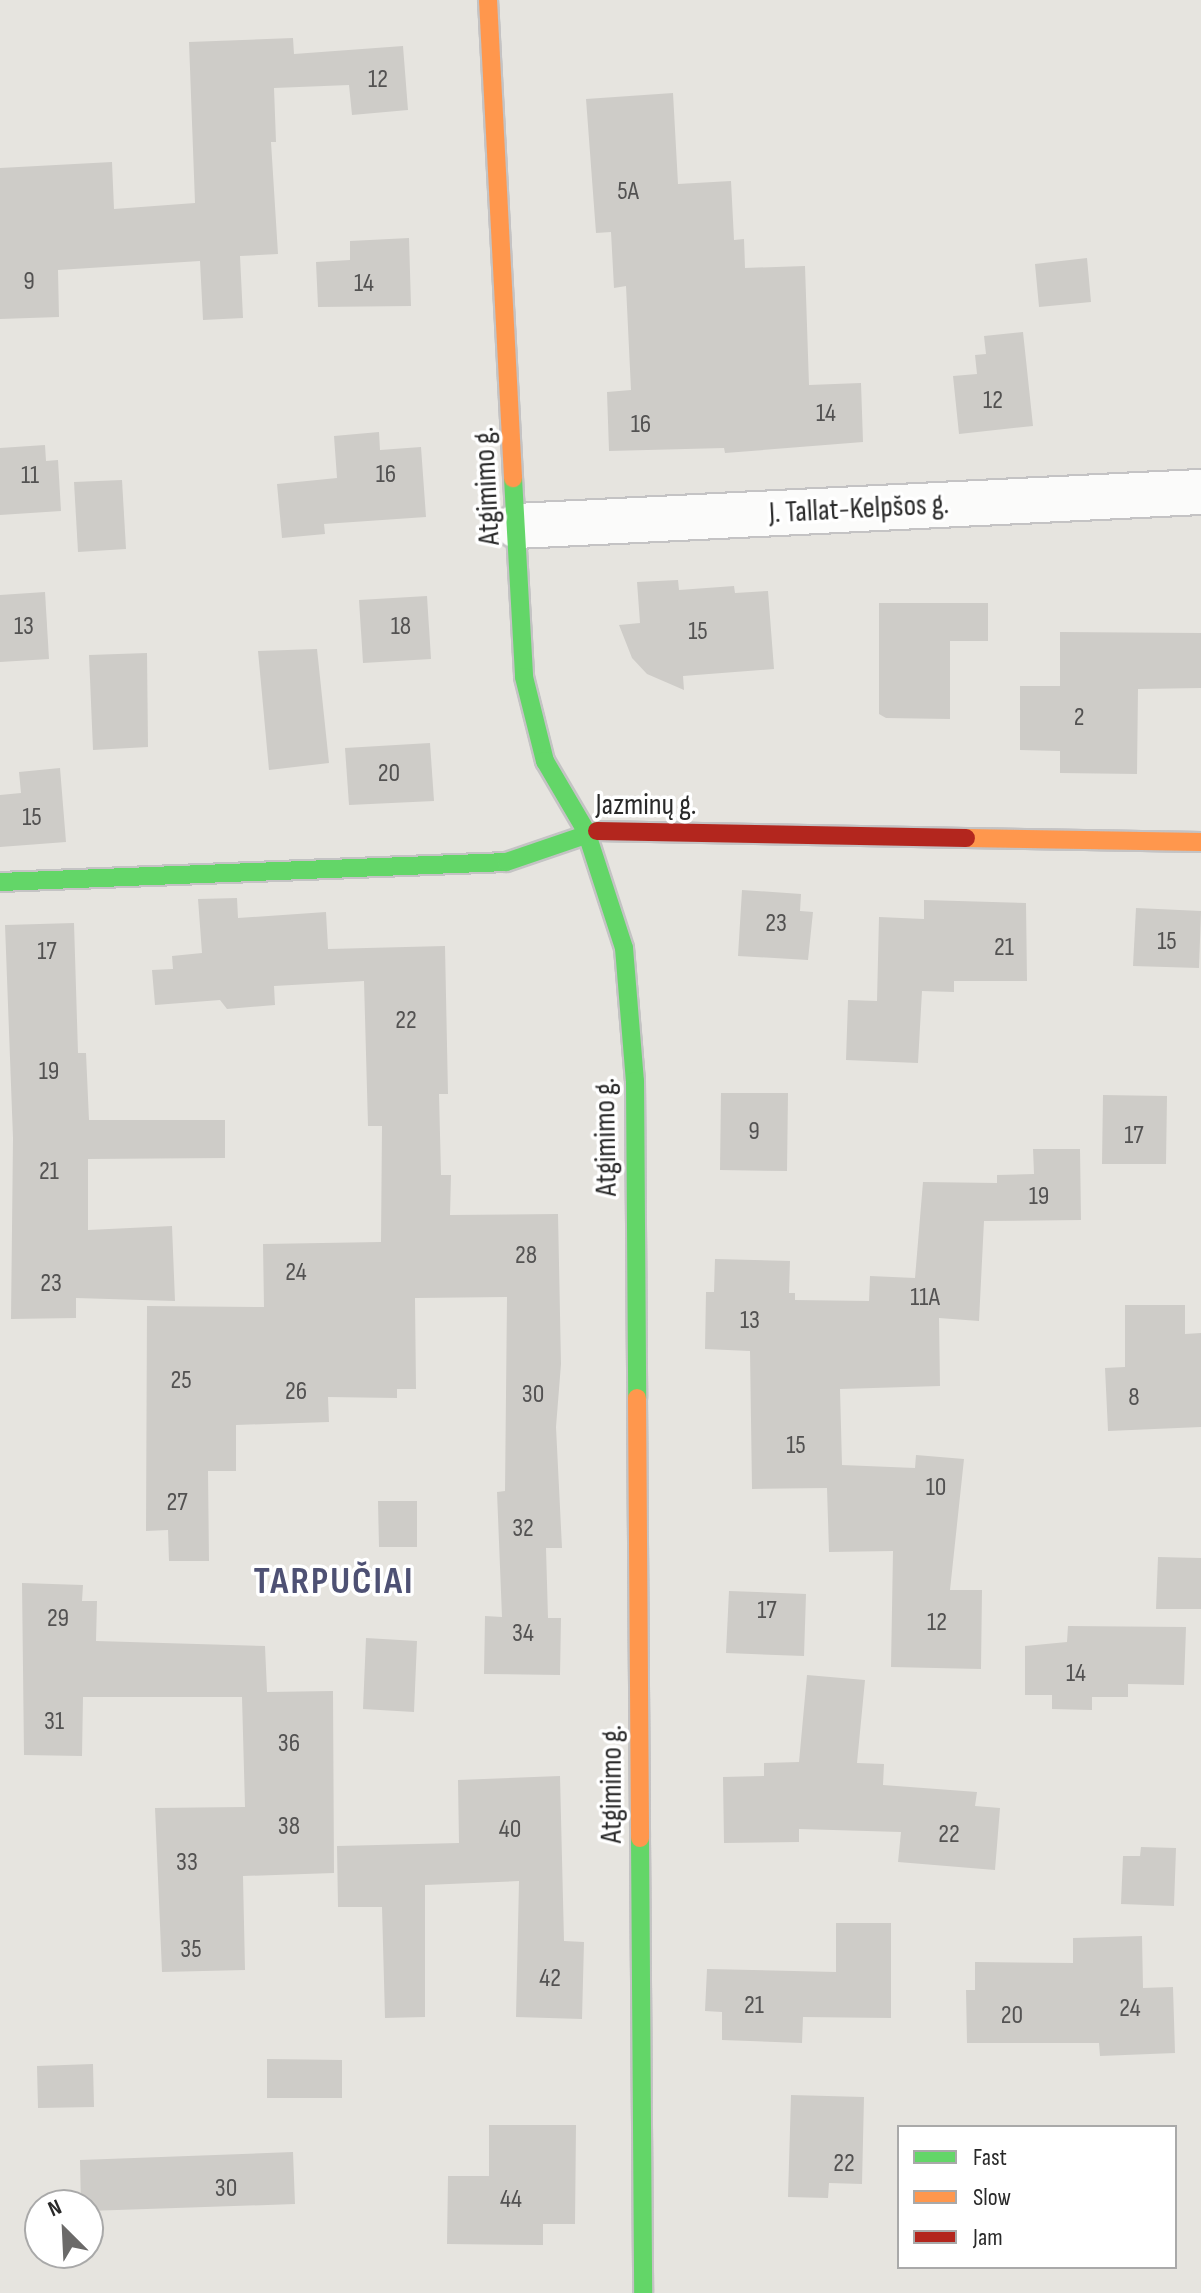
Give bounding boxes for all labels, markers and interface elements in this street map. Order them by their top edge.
house number: 12 [368,64,388,96]
house number: 5A [617,176,639,208]
house number: 9 [23,266,35,298]
house number: 14 [354,268,374,300]
house number: 12 [983,385,1003,417]
house number: 14 [816,398,836,430]
house number: 16 [631,409,651,441]
street label: Atgimimo g. [466,426,508,546]
house number: 16 [376,459,396,491]
house number: 11 [21,460,39,492]
street label: J. Tallat-Kelpšos g. [768,486,950,532]
house number: 13 [14,611,34,643]
house number: 18 [391,611,411,643]
house number: 15 [688,616,708,648]
house number: 2 [1074,702,1084,734]
house number: 20 [378,758,400,790]
street label: Jazminų g. [595,787,697,823]
house number: 15 [22,802,42,834]
house number: 23 [765,908,787,940]
house number: 15 [1157,926,1177,958]
house number: 21 [994,932,1014,964]
house number: 17 [37,936,57,968]
house number: 22 [395,1005,417,1037]
house number: 19 [39,1056,59,1088]
street label: Atgimimo g. [587,1077,625,1197]
house number: 9 [748,1116,760,1148]
house number: 17 [1124,1120,1144,1152]
house number: 21 [39,1156,59,1188]
house number: 19 [1029,1181,1049,1213]
house number: 28 [515,1240,537,1272]
house number: 24 [285,1257,307,1289]
house number: 23 [40,1268,62,1300]
house number: 11A [910,1282,940,1314]
house number: 13 [740,1305,760,1337]
house number: 25 [170,1365,192,1397]
house number: 26 [285,1376,307,1408]
house number: 30 [522,1379,544,1411]
house number: 8 [1128,1382,1140,1414]
house number: 15 [786,1430,806,1462]
house number: 10 [926,1472,946,1504]
house number: 27 [166,1487,188,1519]
house number: 32 [512,1513,534,1545]
district label: TARPUČIAI [253,1559,415,1605]
house number: 17 [757,1595,777,1627]
house number: 29 [47,1603,69,1635]
house number: 12 [927,1607,947,1639]
house number: 34 [512,1618,534,1650]
house number: 14 [1066,1658,1086,1690]
house number: 31 [44,1706,64,1738]
street label: Atgimimo g. [594,1725,630,1843]
house number: 36 [278,1728,300,1760]
house number: 38 [278,1811,300,1843]
house number: 40 [499,1814,521,1846]
house number: 22 [938,1819,960,1851]
house number: 33 [176,1847,198,1879]
house number: 35 [180,1934,202,1966]
house number: 42 [539,1963,561,1995]
house number: 21 [744,1990,764,2022]
house number: 24 [1119,1993,1141,2025]
house number: 20 [1001,2000,1023,2032]
legend [897,2125,1177,2269]
text: Fast [973,2143,1007,2172]
house number: 22 [833,2148,855,2180]
house number: 30 [215,2173,237,2205]
text: Slow [973,2183,1011,2212]
house number: 44 [500,2184,522,2216]
north arrow [24,2189,104,2269]
text: N [44,2194,66,2223]
text: Jam [973,2223,1003,2252]

